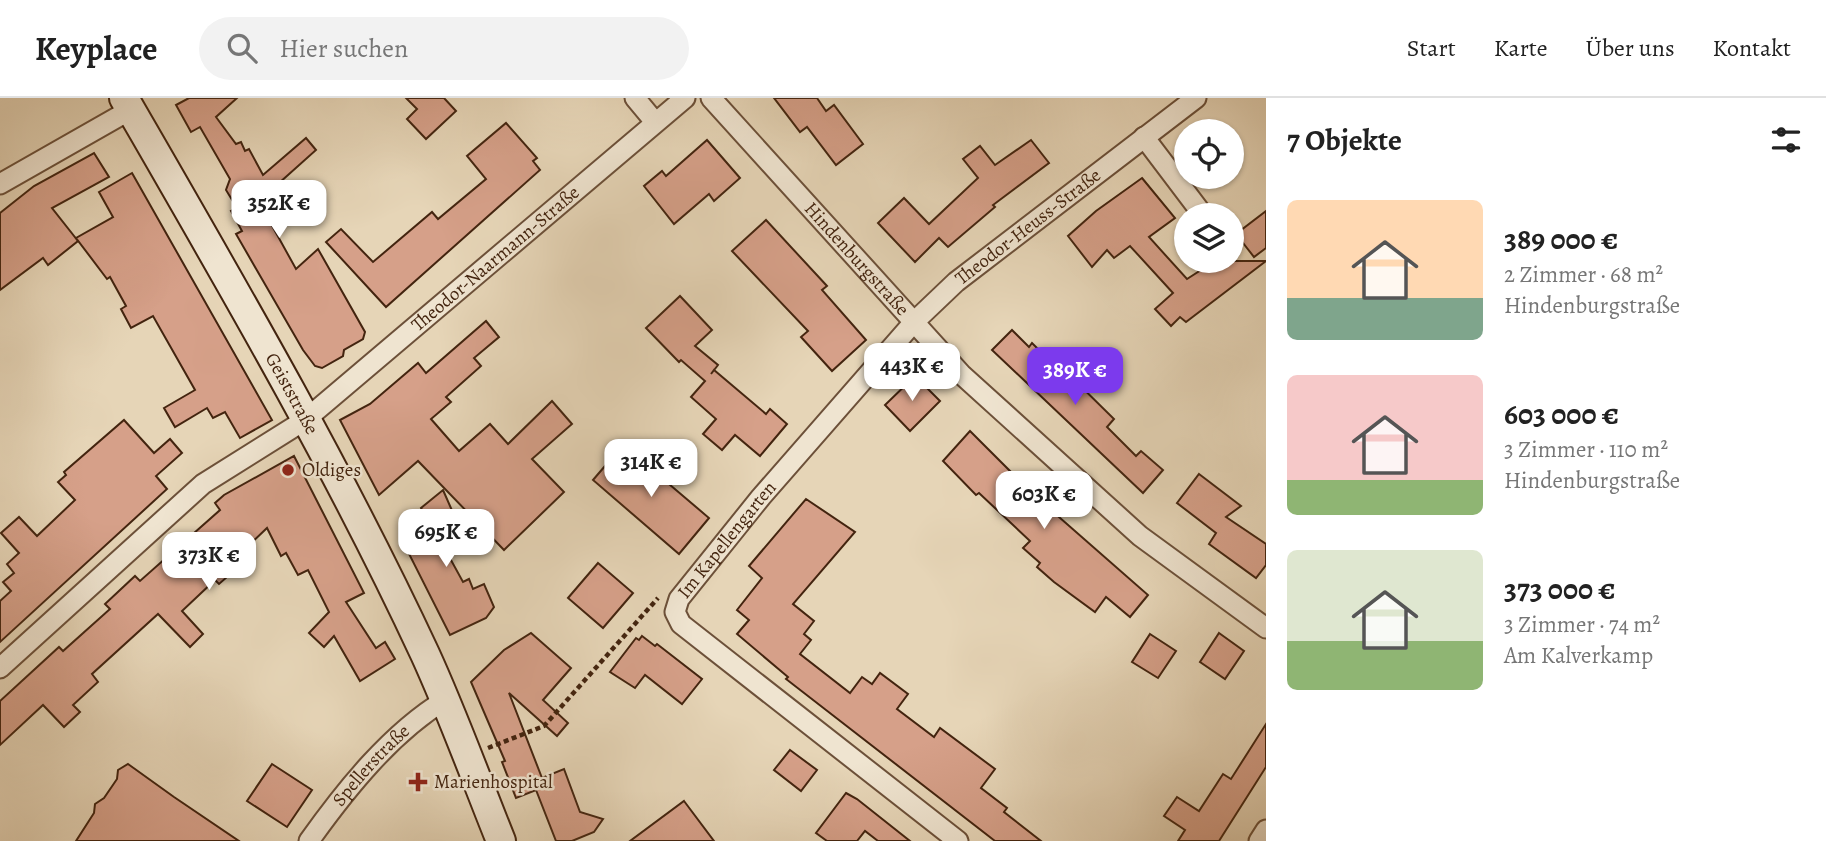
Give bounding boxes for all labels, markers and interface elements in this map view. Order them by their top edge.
search box [199,17,689,80]
text: Keyplace [35,26,157,71]
icon: search [223,29,261,67]
text: Hier suchen [279,31,408,66]
text: Start [1407,32,1456,64]
text: Karte [1494,32,1548,64]
text: Über uns [1586,32,1675,64]
text: Kontakt [1713,32,1791,64]
map controls [1174,119,1244,273]
button: locate [1174,119,1244,189]
text: 7 Objekte [1287,120,1402,160]
icon: filters [1767,121,1805,159]
street label: Theodor-Heuss-Straße [950,162,1106,291]
pin: 352K € [222,180,336,240]
street label: Theodor-Naarmann-Straße [406,180,585,337]
text: 352K € [247,187,311,218]
street label: Hindenburgstraße [798,196,915,321]
button: layers [1174,203,1244,273]
text: 389 000 € [1504,219,1618,259]
icon: home [1343,228,1427,312]
text: 2 Zimmer · 68 m² [1504,259,1663,290]
text: Hindenburgstraße [1504,290,1680,321]
pin: 443K € [855,344,969,403]
street label: Geiststraße [259,348,325,439]
pin: 389K € [1018,348,1132,407]
text: 443K € [880,350,944,381]
text: 389K € [1043,354,1107,385]
text: 603 000 € [1504,394,1619,434]
icon: home [1343,403,1427,487]
text: 3 Zimmer · 110 m² [1504,434,1668,465]
pin: 314K € [594,440,708,499]
text: 314K € [620,446,682,477]
place label: Oldiges [302,457,361,483]
marker: Oldiges [280,462,296,478]
text: Hindenburgstraße [1504,465,1680,496]
pin: 603K € [987,472,1101,531]
street label: Im Kapellengarten [671,475,782,604]
text: 603K € [1012,478,1076,509]
pin: 695K € [389,510,503,569]
text: 695K € [414,516,478,547]
pin: 373K € [152,532,266,592]
text: 373K € [178,539,240,570]
text: 373 000 € [1504,569,1616,609]
icon: home [1343,578,1427,662]
text: 3 Zimmer · 74 m² [1504,609,1660,640]
text: Am Kalverkamp [1504,640,1653,671]
street label: Spellerstraße [326,718,415,812]
place label: Marienhospital [434,769,553,795]
marker: Marienhospital [408,772,428,792]

